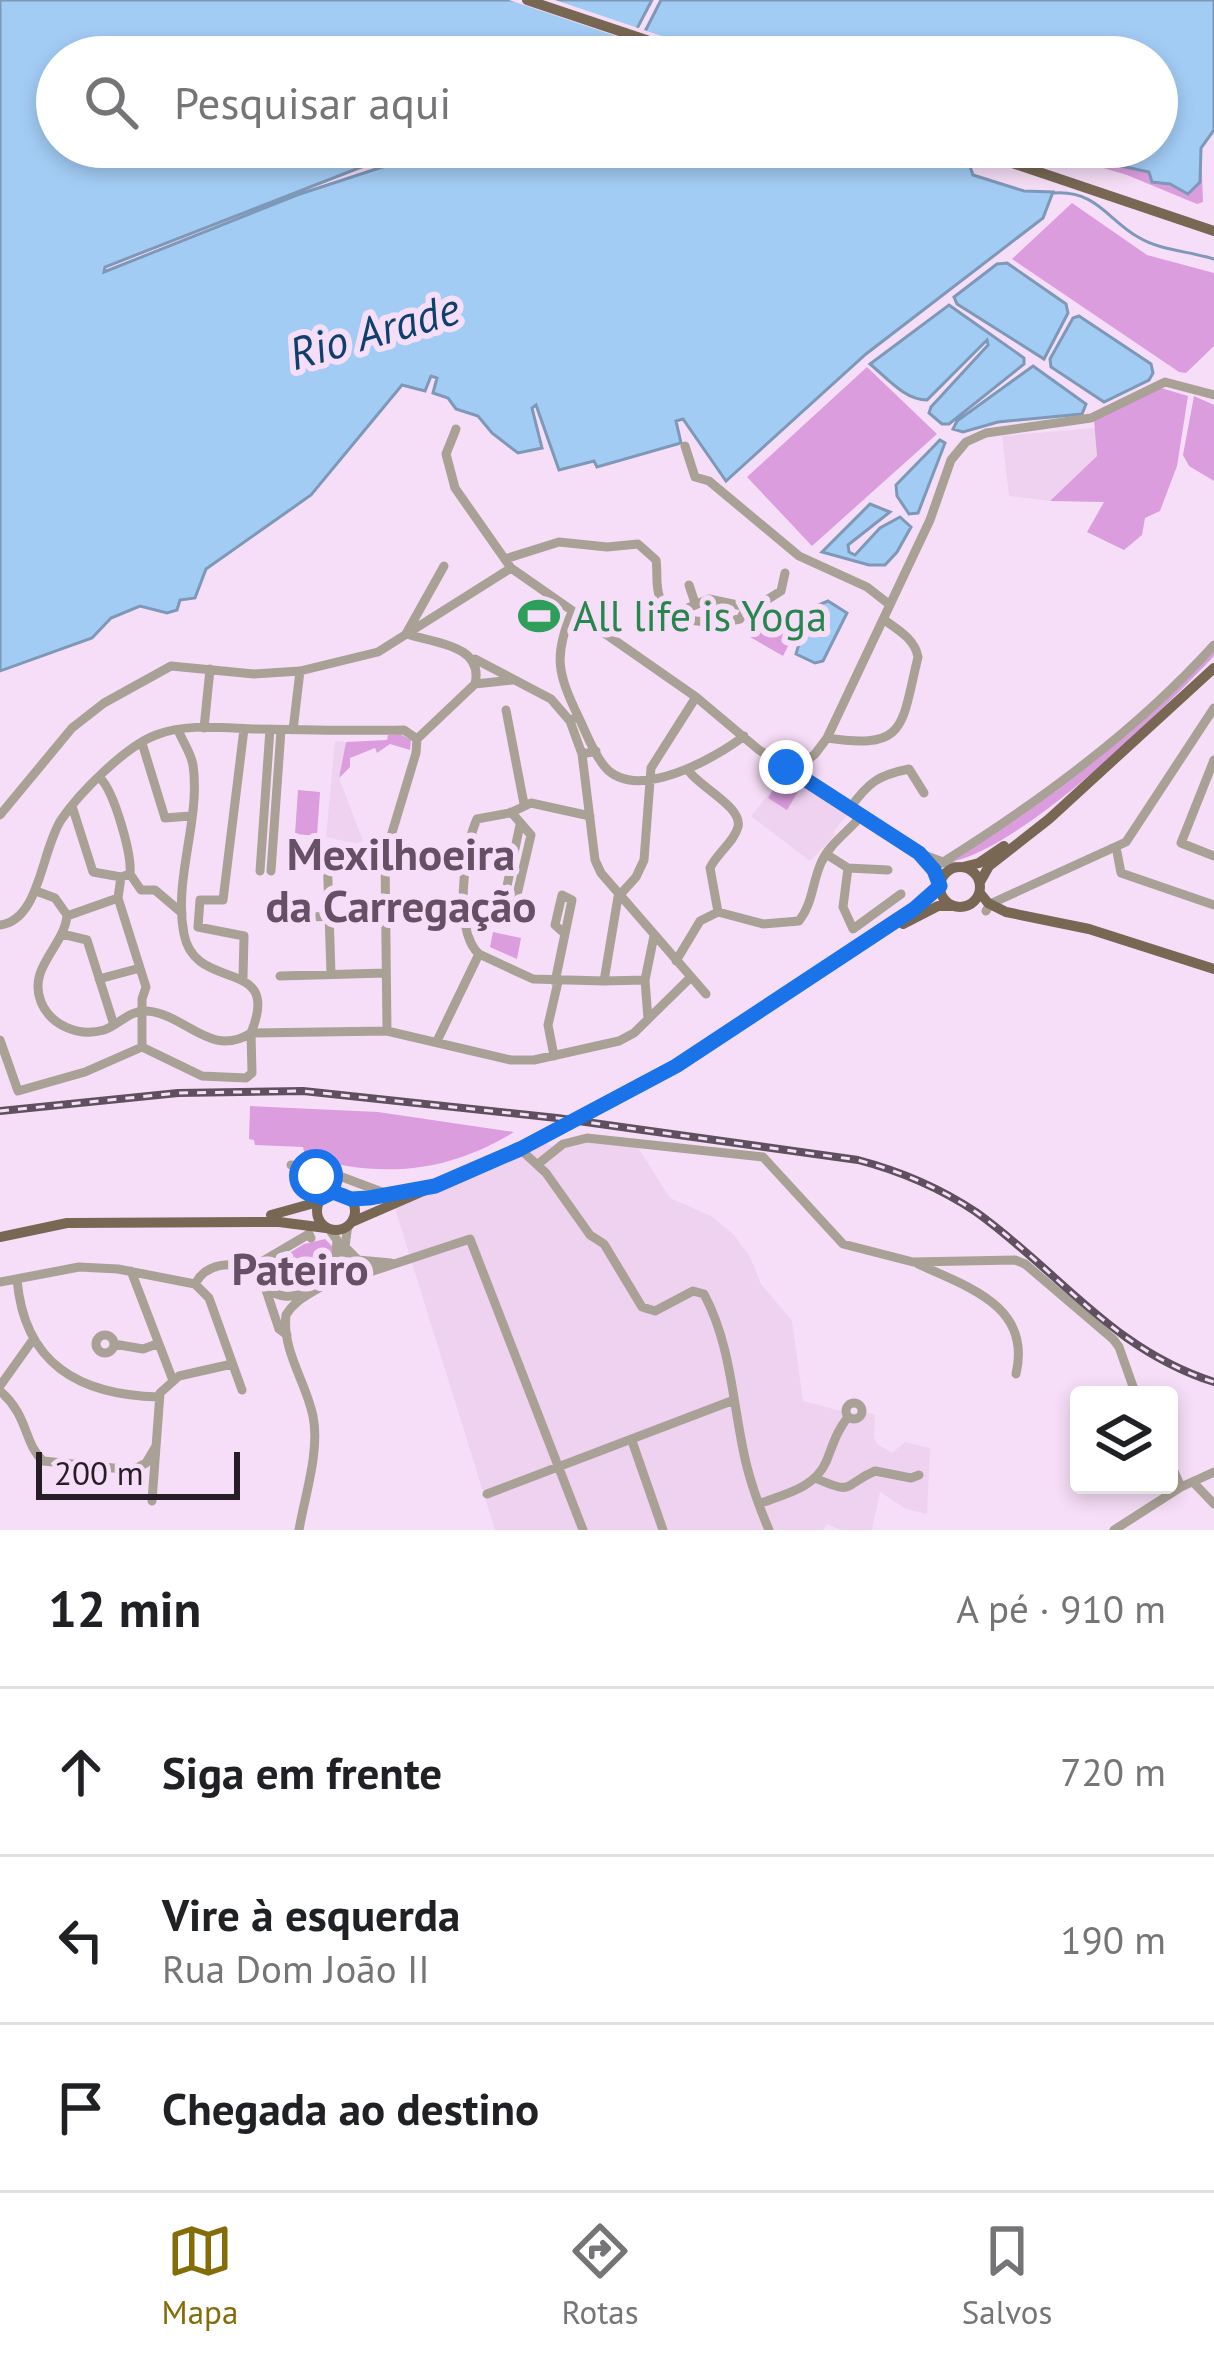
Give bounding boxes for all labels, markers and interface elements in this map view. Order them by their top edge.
search box [36,36,1178,168]
icon: search [78,69,144,135]
text: Pesquisar aqui [174,73,451,131]
water label: Rio Arade [282,278,466,382]
place label: All life is Yoga [573,588,827,643]
sports icon: All life is Yoga [516,593,562,639]
route end [759,740,813,794]
district label: Mexilhoeira da Carregação [266,824,537,934]
route start [289,1149,343,1203]
district label: Pateiro [231,1239,369,1297]
map controls [1070,1386,1178,1494]
button: layers [1070,1386,1178,1494]
scale bar [36,1446,240,1499]
text: 200 m [54,1451,144,1494]
text: 12 min [48,1575,201,1641]
text: A pé · 910 m [956,1583,1166,1634]
icon: ahead [48,1739,114,1805]
text: Siga em frente [162,1743,442,1801]
text: 720 m [1060,1746,1166,1797]
text: Vire à esquerda [162,1885,460,1943]
icon: left [48,1907,114,1973]
text: 190 m [1060,1914,1166,1965]
text: Rua Dom João II [162,1943,430,1994]
icon: arrive [48,2075,114,2141]
text: Chegada ao destino [162,2079,539,2137]
tab: Mapa [162,2218,238,2333]
tab: Rotas [561,2218,639,2333]
tab: Salvos [962,2218,1052,2333]

